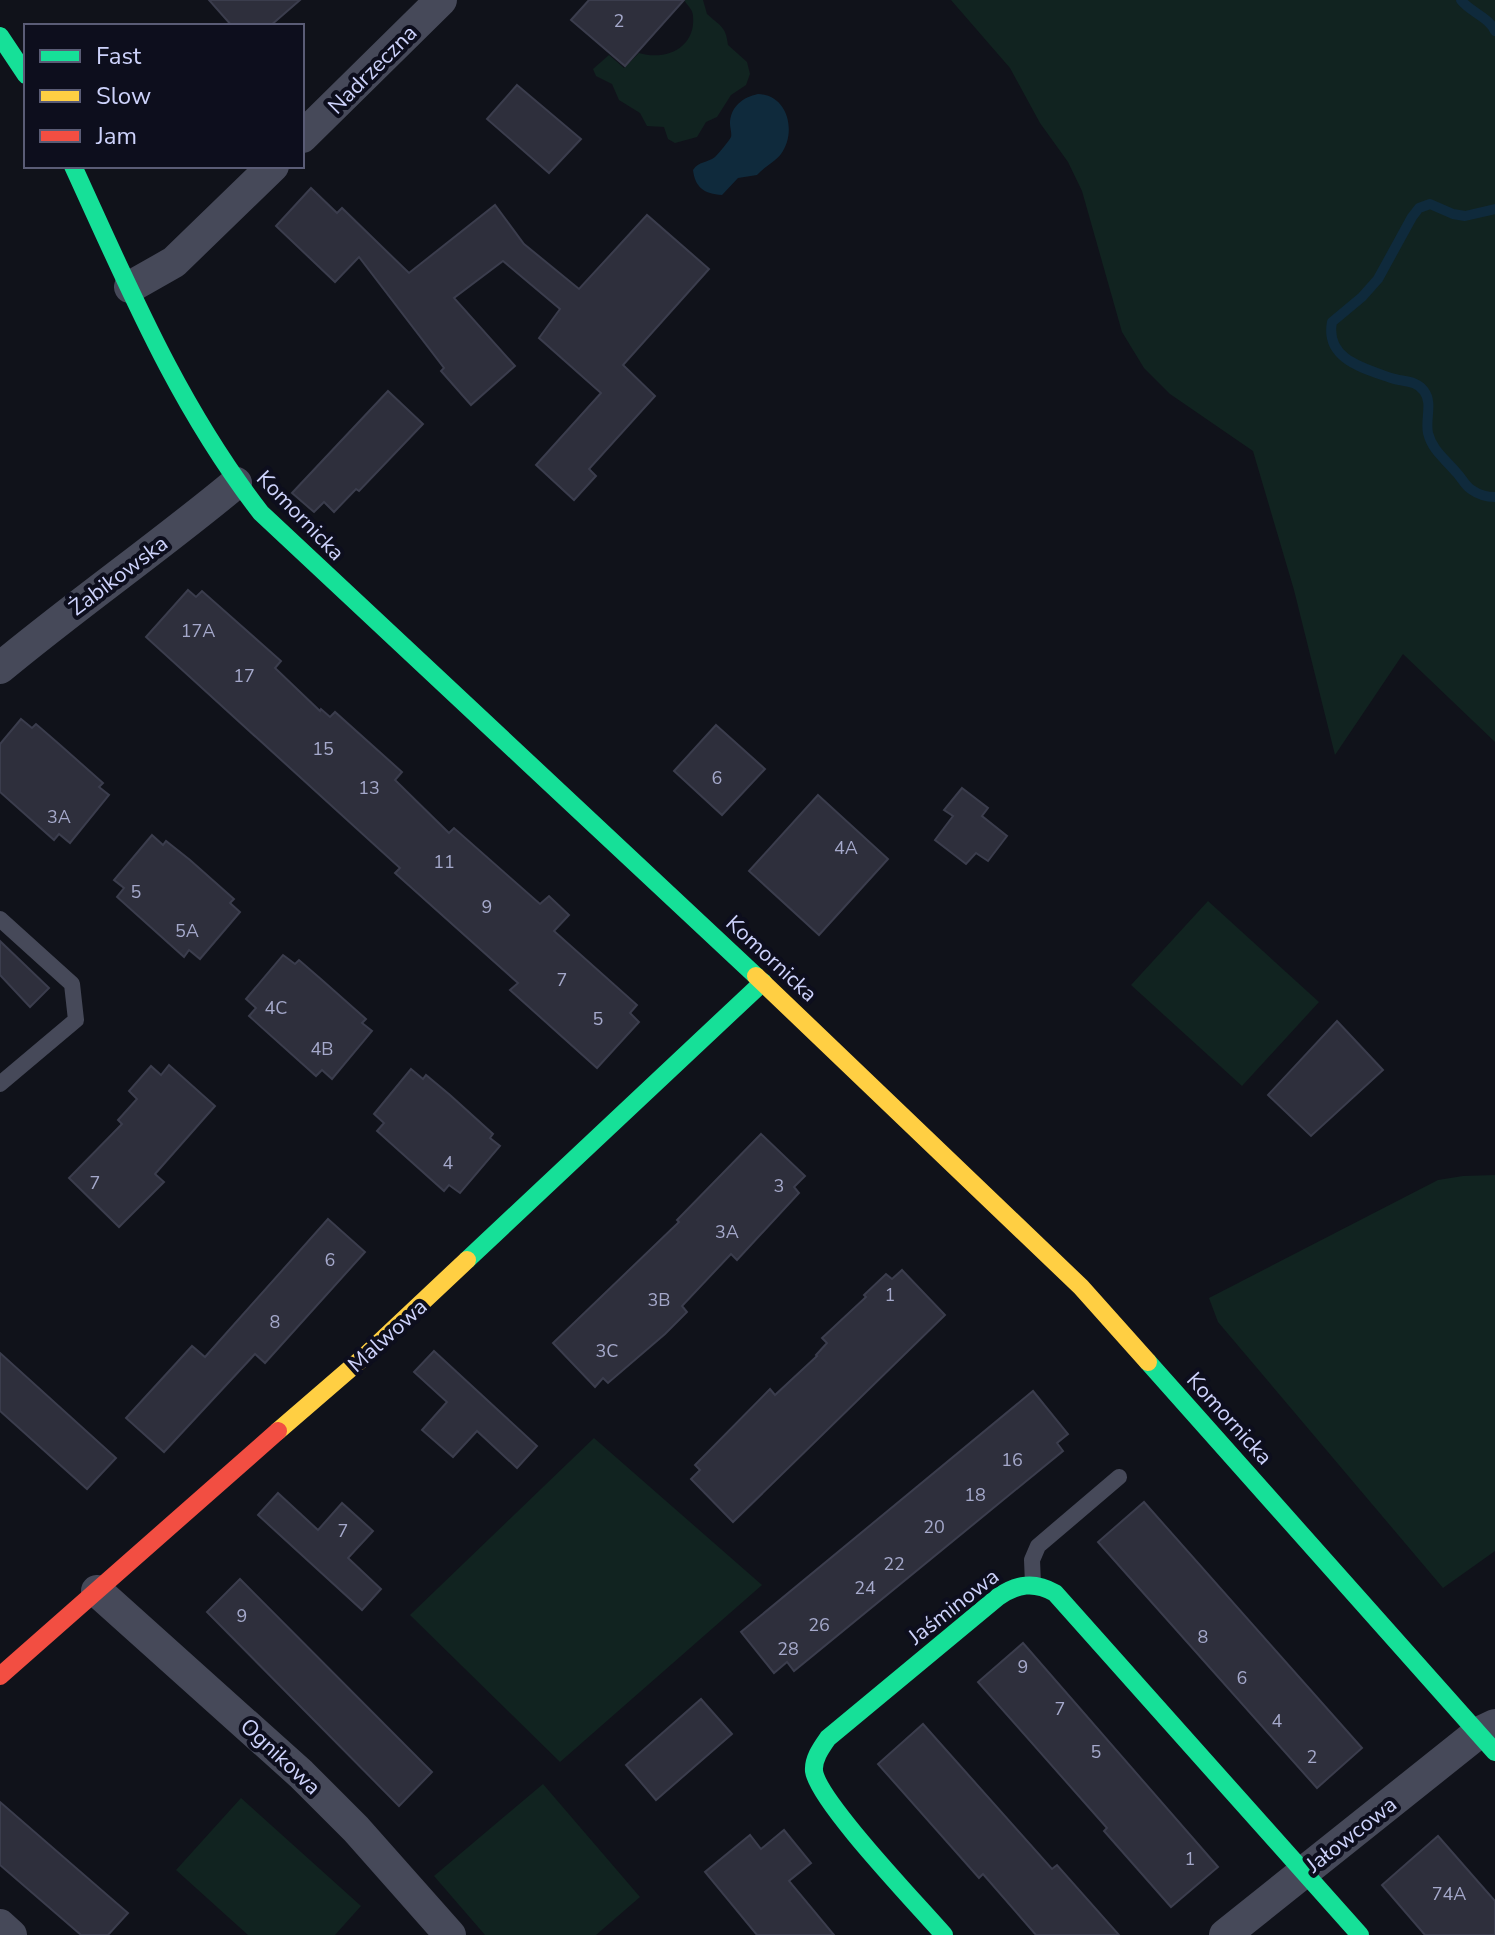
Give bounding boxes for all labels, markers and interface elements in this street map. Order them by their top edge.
house number: 2 [614,9,624,33]
street label: Nadrzeczna [321,18,424,121]
legend [24,24,304,168]
text: Fast [96,40,142,72]
text: Slow [96,80,151,112]
text: Jam [95,120,137,152]
street label: Komornicka [250,464,351,567]
street label: Żabikowska [63,529,174,623]
house number: 17A [181,619,215,643]
house number: 17 [233,664,255,688]
house number: 15 [312,737,334,761]
house number: 6 [712,766,722,790]
house number: 13 [358,776,380,800]
house number: 3A [47,805,71,829]
house number: 4A [834,836,858,860]
house number: 11 [433,850,455,874]
house number: 5 [131,880,141,904]
house number: 9 [482,895,492,919]
street label: Komornicka [719,909,824,1009]
house number: 5A [175,919,199,943]
house number: 7 [557,968,567,992]
house number: 4C [265,996,287,1020]
house number: 5 [593,1007,603,1031]
house number: 4B [311,1037,333,1061]
house number: 4 [443,1151,454,1175]
house number: 7 [90,1171,100,1195]
house number: 3 [774,1174,784,1198]
house number: 3A [715,1220,739,1244]
house number: 6 [325,1248,335,1272]
house number: 1 [885,1283,895,1307]
house number: 3B [648,1288,670,1312]
street label: Malwowa [342,1292,434,1379]
house number: 8 [270,1310,280,1334]
house number: 3C [596,1339,618,1363]
street label: Komornicka [1180,1366,1279,1471]
house number: 16 [1001,1448,1023,1472]
house number: 18 [964,1483,986,1507]
house number: 20 [923,1515,945,1539]
house number: 7 [338,1519,348,1543]
house number: 22 [883,1552,905,1576]
street label: Jaśminowa [901,1562,1005,1652]
house number: 24 [854,1576,876,1600]
house number: 9 [237,1604,247,1628]
house number: 26 [808,1613,830,1637]
house number: 8 [1198,1625,1208,1649]
house number: 28 [777,1637,799,1661]
house number: 9 [1018,1655,1028,1679]
house number: 6 [1237,1666,1247,1690]
house number: 7 [1055,1697,1065,1721]
house number: 4 [1272,1709,1283,1733]
street label: Ognikowa [233,1712,327,1802]
house number: 5 [1091,1740,1101,1764]
house number: 2 [1307,1745,1317,1769]
street label: Jałowcowa [1299,1790,1403,1880]
house number: 1 [1185,1847,1195,1871]
house number: 74A [1432,1882,1466,1906]

